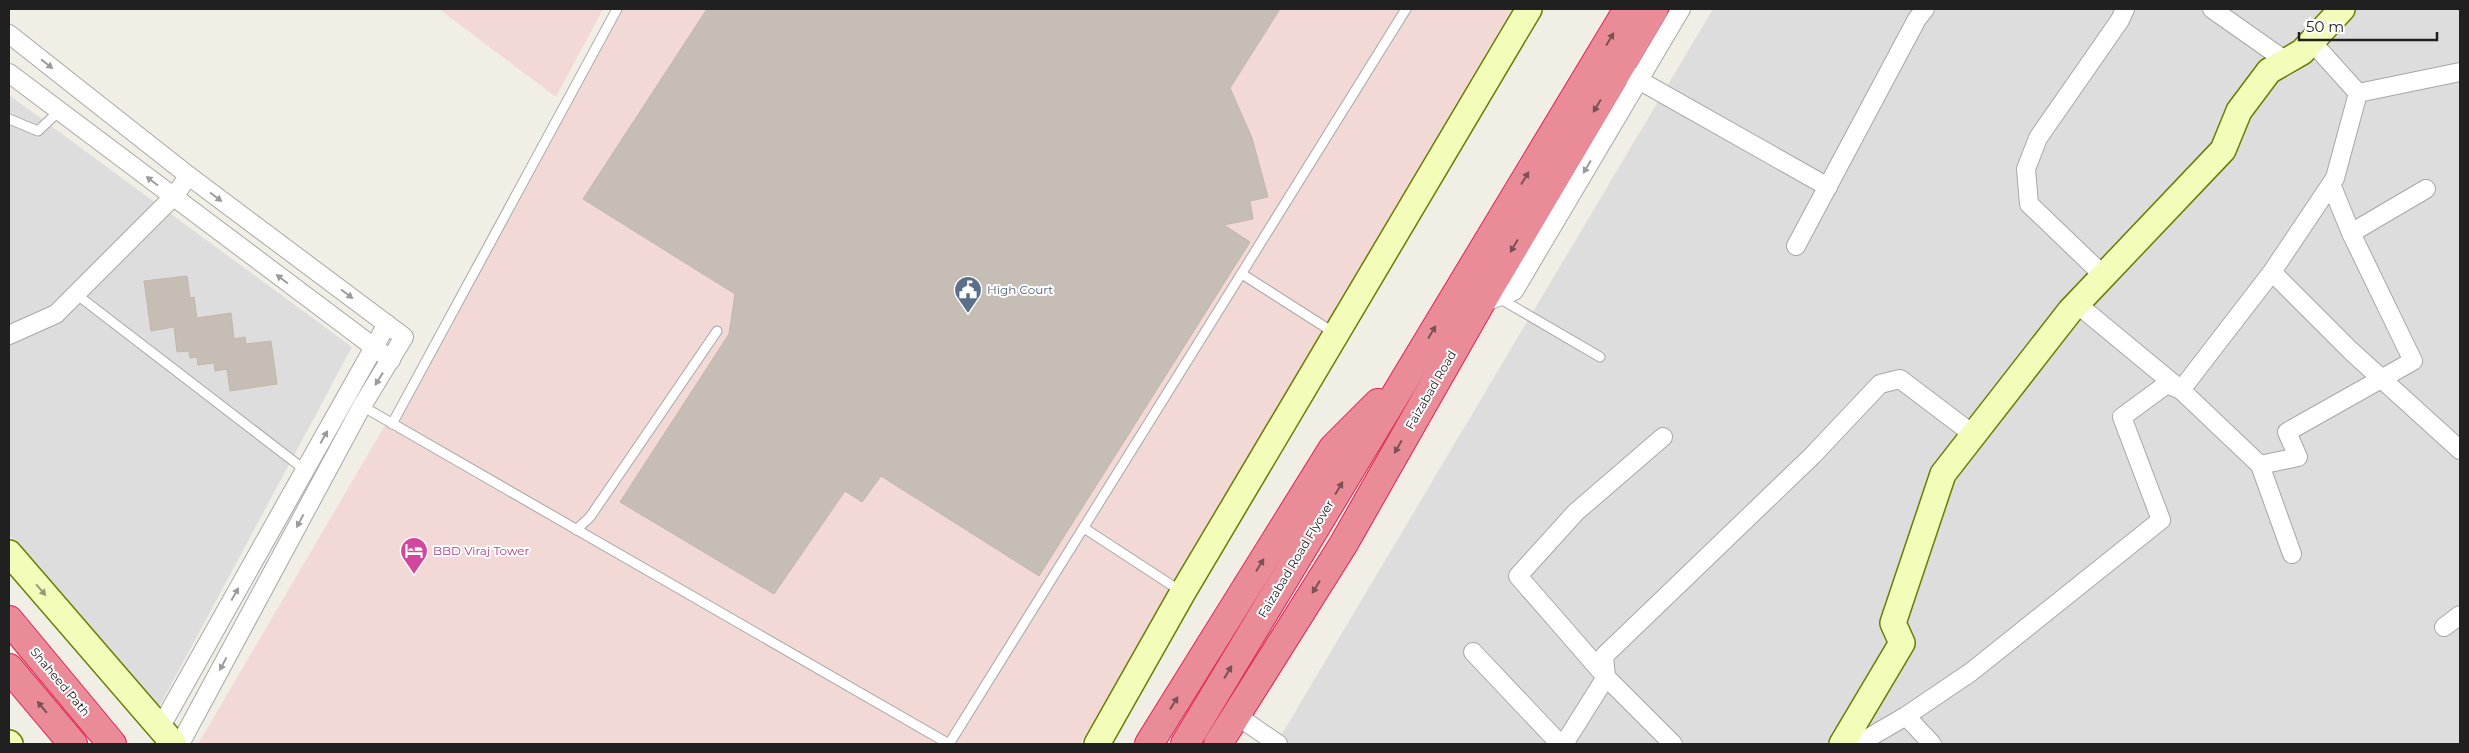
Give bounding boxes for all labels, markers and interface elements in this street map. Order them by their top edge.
scale bar [2299,10,2436,42]
text: 50 m [2306,17,2344,36]
one-way arrow [1605,33,1614,46]
one-way arrow [40,59,53,70]
one-way arrow [1593,99,1602,112]
one-way arrow [1583,161,1592,174]
one-way arrow [1521,172,1530,185]
one-way arrow [146,176,159,187]
one-way arrow [209,191,222,202]
one-way arrow [1510,239,1519,252]
one-way arrow [276,273,289,284]
public building icon: High Court [953,275,983,314]
place label: High Court [987,282,1053,297]
one-way arrow [340,289,354,299]
one-way arrow [1428,326,1437,339]
street label: Faizabad Road [1402,348,1459,432]
one-way arrow [374,372,384,385]
one-way arrow [319,430,328,444]
one-way arrow [1394,441,1403,454]
one-way arrow [1334,482,1343,495]
street label: Faizabad Road Flyover [1254,497,1337,620]
one-way arrow [296,513,304,528]
hotel icon: BBD Viraj Tower [399,536,429,575]
place label: BBD Viraj Tower [433,543,530,558]
one-way arrow [1256,558,1265,572]
one-way arrow [1312,581,1321,594]
one-way arrow [35,583,46,596]
one-way arrow [231,587,240,600]
street label: Shaheed Path [27,644,93,719]
one-way arrow [219,657,227,671]
one-way arrow [1224,666,1233,679]
one-way arrow [1170,696,1179,709]
one-way arrow [36,701,47,714]

